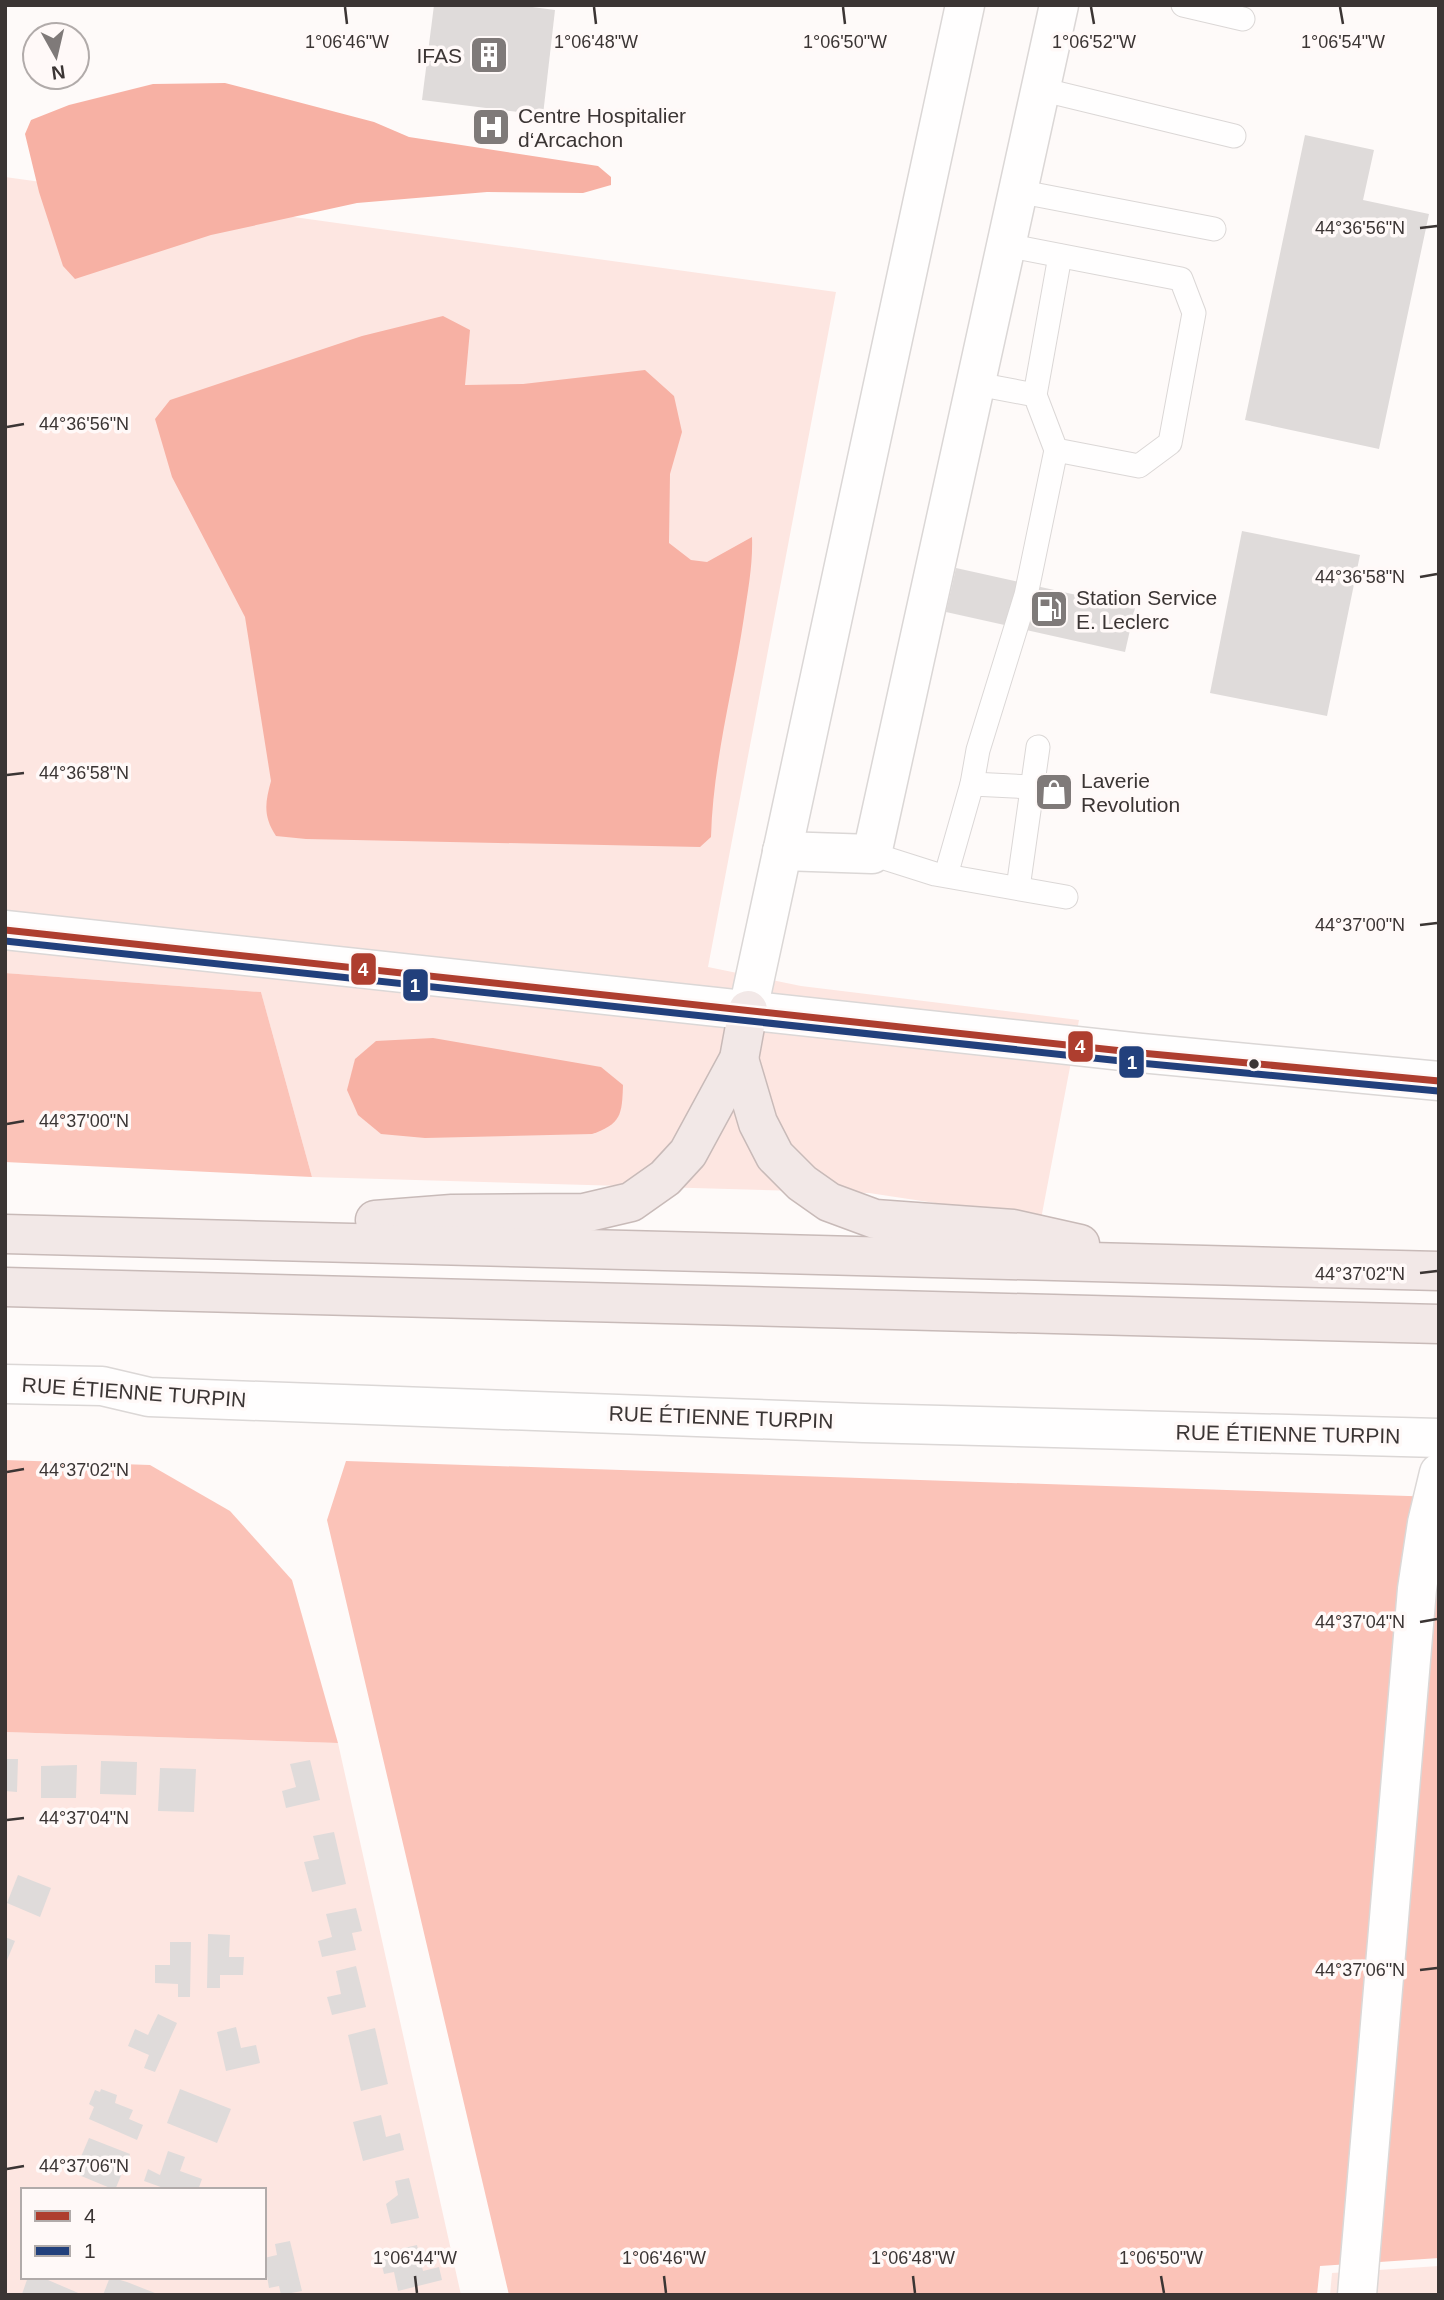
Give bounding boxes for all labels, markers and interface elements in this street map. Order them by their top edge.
north arrow [21,21,91,91]
text: 1°06'46"W [305,32,389,52]
text: 1°06'48"W [554,32,638,52]
text: 1°06'50"W [803,32,887,52]
text: 1°06'52"W [1052,32,1136,52]
text: 1°06'54"W [1301,32,1385,52]
building icon: IFAS [468,34,510,76]
place label: IFAS [416,44,462,67]
text: N [50,61,67,84]
place label: Centre Hospitalier d‘Arcachon [518,104,686,151]
hospital icon: Centre Hospitalier d‘Arcachon [470,106,512,148]
text: 44°36'56"N [1315,218,1405,238]
text: 44°36'56"N [39,414,129,434]
text: 44°36'58"N [1315,567,1405,587]
place label: Station Service E. Leclerc [1076,586,1217,633]
fuel station icon: Station Service E. Leclerc [1028,588,1070,630]
text: 44°36'58"N [39,763,129,783]
place label: Laverie Revolution [1081,769,1180,816]
shop icon: Laverie Revolution [1033,771,1075,813]
text: 44°37'00"N [1315,915,1405,935]
line badge: 4 [350,952,377,986]
text: 4 [358,959,369,980]
line badge: 1 [402,968,429,1002]
text: 1 [410,975,421,996]
line badge: 4 [1067,1030,1094,1063]
text: 4 [1075,1036,1086,1057]
line badge: 1 [1118,1045,1145,1079]
text: 1 [1127,1052,1138,1073]
unlabelled marker [1247,1057,1261,1071]
text: 44°37'00"N [39,1111,129,1131]
text: 44°37'02"N [1315,1264,1405,1284]
street label: RUE ÉTIENNE TURPIN [21,1373,247,1411]
street label: RUE ÉTIENNE TURPIN [608,1402,834,1432]
street label: RUE ÉTIENNE TURPIN [1175,1421,1401,1447]
text: 44°37'02"N [39,1460,129,1480]
text: 44°37'04"N [1315,1612,1405,1632]
text: 44°37'04"N [39,1808,129,1828]
text: 44°37'06"N [1315,1960,1405,1980]
text: 44°37'06"N [39,2156,129,2176]
legend [21,2188,266,2279]
text: 4 [84,2204,96,2227]
text: 1 [84,2239,96,2262]
text: 1°06'44"W [373,2248,457,2268]
text: 1°06'46"W [622,2248,706,2268]
text: 1°06'48"W [871,2248,955,2268]
text: 1°06'50"W [1119,2248,1203,2268]

